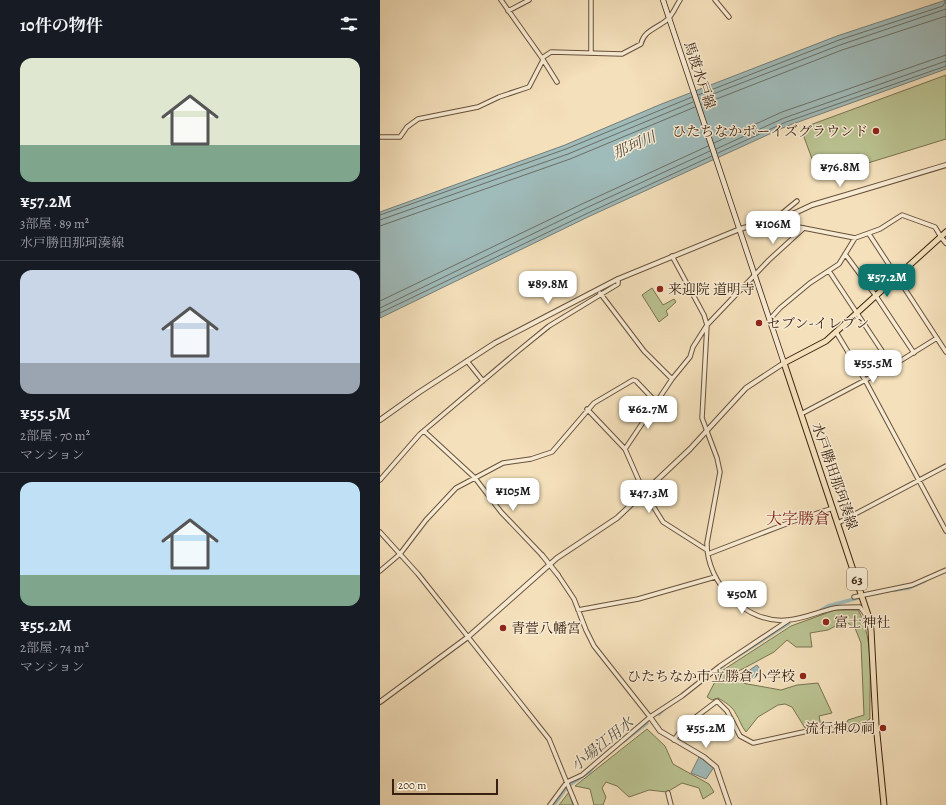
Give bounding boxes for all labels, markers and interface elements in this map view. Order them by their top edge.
icon: filters [338,13,360,35]
text: 10件の物件 [20,14,103,37]
street label: 馬渡水戸線 [679,39,720,111]
icon: home [154,84,226,156]
place label: ひたちなかボーイズグラウンド [672,122,868,141]
water label: 那珂川 [609,126,660,163]
marker: ひたちなかボーイズグラウンド [871,126,881,136]
pin: ¥76.8M [807,154,873,188]
text: ¥76.8M [820,158,860,175]
text: ¥57.2M [20,190,71,213]
pin: ¥106M [745,211,801,245]
text: 3部屋 · 89 m² [20,215,89,232]
text: ¥106M [755,215,791,232]
text: 水戸勝田那珂湊線 [20,234,124,251]
pin: ¥57.2M [854,264,920,298]
text: ¥57.2M [867,268,907,285]
pin: ¥89.8M [515,271,581,305]
text: ¥89.8M [528,275,568,292]
place label: 来迎院 道明寺 [668,280,755,299]
marker: 来迎院 道明寺 [655,284,665,294]
icon: home [154,296,226,368]
place label: セブン-イレブン [767,314,869,333]
marker: セブン-イレブン [754,318,764,328]
pin: ¥55.5M [840,350,906,384]
text: ¥55.5M [854,354,892,371]
pin: ¥62.7M [615,396,681,430]
text: ¥62.7M [628,400,668,417]
text: ¥55.5M [20,402,71,425]
street label: 水戸勝田那珂湊線 [807,420,862,532]
text: 2部屋 · 70 m² [20,427,90,444]
text: マンション [20,446,84,463]
pin: ¥105M [485,478,541,512]
pin: ¥47.3M [616,480,682,514]
text: ¥105M [495,482,531,499]
text: ¥47.3M [629,484,669,501]
icon: home [154,508,226,580]
district label: 大字勝倉 [766,508,830,530]
road number: 63 [847,568,867,590]
pin: ¥50M [718,581,766,615]
text: ¥50M [727,585,757,602]
place label: 富士神社 [834,613,890,632]
text: ¥55.2M [20,614,71,637]
marker: 富士神社 [821,617,831,627]
place label: 青萱八幡宮 [511,619,581,638]
marker: 青萱八幡宮 [498,623,508,633]
text: 2部屋 · 74 m² [20,639,89,656]
text: マンション [20,658,84,675]
place label: ひたちなか市立勝倉小学校 [627,667,795,686]
marker: ひたちなか市立勝倉小学校 [798,671,808,681]
water label: 小場江用水 [567,711,639,775]
pin: ¥55.2M [673,715,739,749]
text: ¥55.2M [686,719,726,736]
place label: 流行神の祠 [805,719,875,738]
marker: 流行神の祠 [878,723,888,733]
scale bar [392,777,498,796]
text: 200 m [398,778,426,793]

